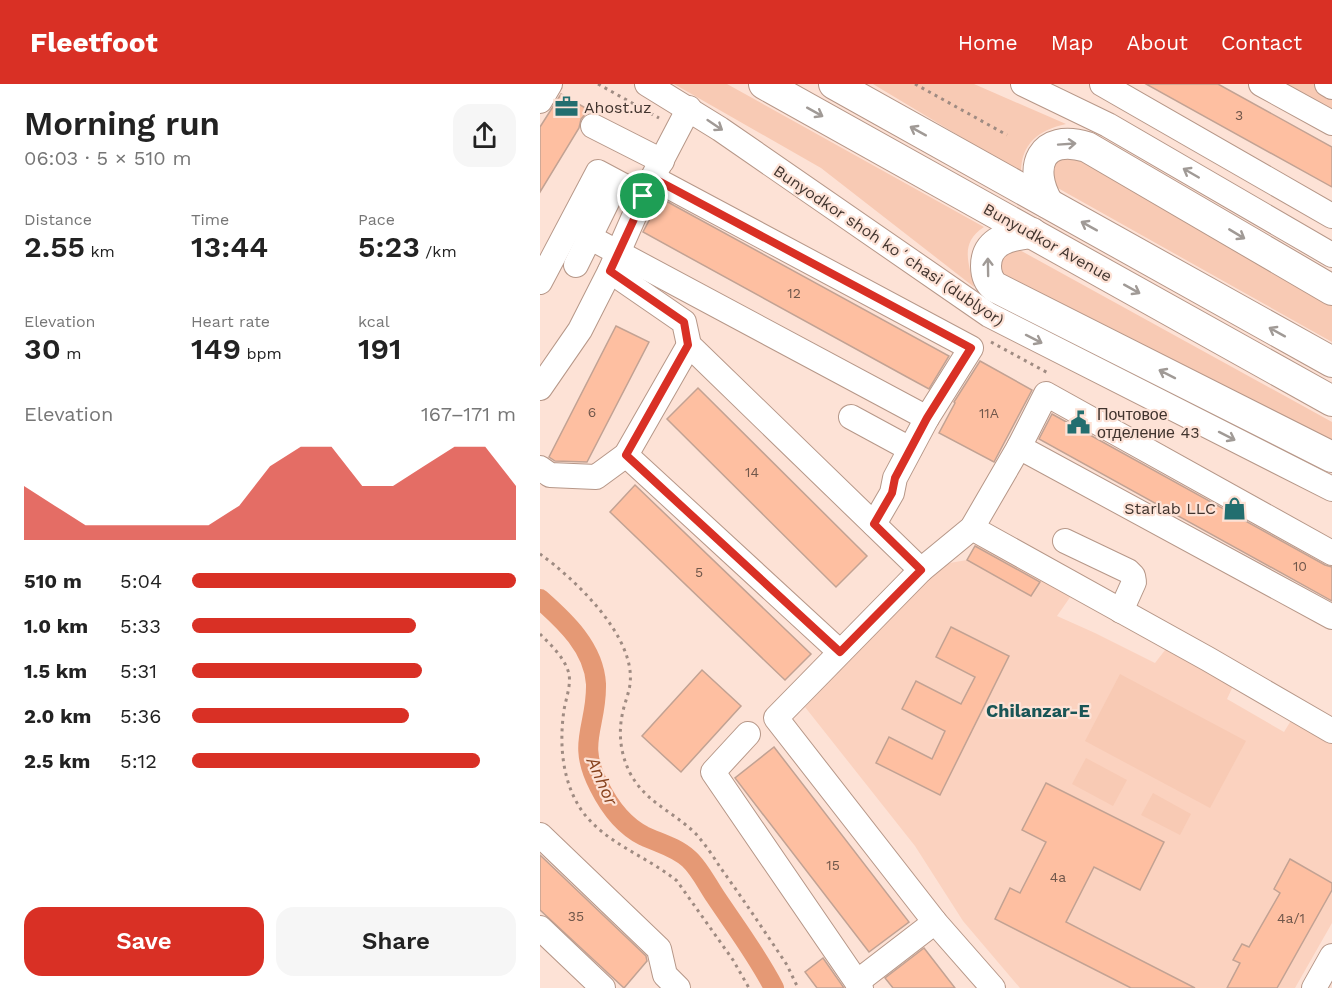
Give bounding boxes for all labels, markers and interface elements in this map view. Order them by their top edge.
text: Fleetfoot [30,26,158,59]
text: Home [958,30,1018,55]
text: Map [1051,30,1094,55]
text: About [1127,30,1188,55]
text: Contact [1221,30,1302,55]
office icon: Ahost.uz [553,94,579,120]
place label: Ahost.uz [584,98,652,117]
text: Morning run [24,104,220,143]
button: share [453,104,516,167]
one-way arrow [806,107,823,119]
house number: 3 [1235,107,1243,123]
one-way arrow [706,120,723,132]
one-way arrow [910,125,928,136]
one-way arrow [1056,139,1076,150]
text: 06:03 · 5 × 510 m [24,146,192,170]
street label: Bunyodkor shoh koʻchasi (dublyor) [770,161,1008,330]
one-way arrow [1182,167,1200,178]
pin [617,170,668,221]
icon: arrive [626,179,659,212]
street label: Bunyudkor Avenue [980,199,1115,286]
text: Distance [24,210,92,229]
text: Time [191,210,229,229]
text: Pace [358,210,395,229]
one-way arrow [1080,220,1098,231]
one-way arrow [1228,228,1245,240]
text: 2.55 [24,229,85,264]
text: 13:44 [191,229,268,264]
text: 5:23 [358,229,420,264]
text: km [85,242,115,261]
text: /km [420,242,457,261]
one-way arrow [982,257,993,277]
one-way arrow [1123,283,1140,295]
house number: 12 [787,285,801,301]
text: Elevation [24,312,95,331]
text: Heart rate [191,312,270,331]
text: kcal [358,312,390,331]
one-way arrow [1269,325,1286,337]
text: 30 [24,331,61,366]
text: 149 [191,331,241,366]
text: 191 [358,331,401,366]
one-way arrow [1024,334,1042,346]
text: m [61,344,81,363]
text: bpm [241,344,282,363]
one-way arrow [1159,368,1176,380]
text: Elevation [24,402,113,426]
text: 167–171 m [421,402,516,426]
house number: 6 [588,404,596,420]
house number: 11A [979,405,999,421]
place label: Почтовое отделение 43 [1097,405,1200,442]
public building icon: Почтовое отделение 43 [1066,410,1092,436]
one-way arrow [1217,431,1235,442]
house number: 14 [745,464,759,480]
shop icon: Starlab LLC [1221,495,1247,521]
place label: Starlab LLC [1124,499,1216,518]
house number: 10 [1293,558,1307,574]
house number: 5 [695,564,703,580]
text: 510 m [24,569,82,593]
text: 5:04 [120,569,162,593]
text: 1.0 km [24,614,88,638]
text: 5:33 [120,614,161,638]
text: 1.5 km [24,659,87,683]
text: 5:31 [120,659,157,683]
district label: Chilanzar-E [986,700,1090,721]
text: 2.0 km [24,704,91,728]
text: 5:36 [120,704,161,728]
text: 2.5 km [24,749,90,773]
text: 5:12 [120,749,157,773]
water label: Anhor [582,752,623,809]
house number: 15 [826,857,840,873]
house number: 4a [1050,869,1066,885]
button: Save [24,907,264,976]
button: Share [276,907,516,976]
house number: 35 [568,908,584,924]
house number: 4a/1 [1277,910,1305,926]

